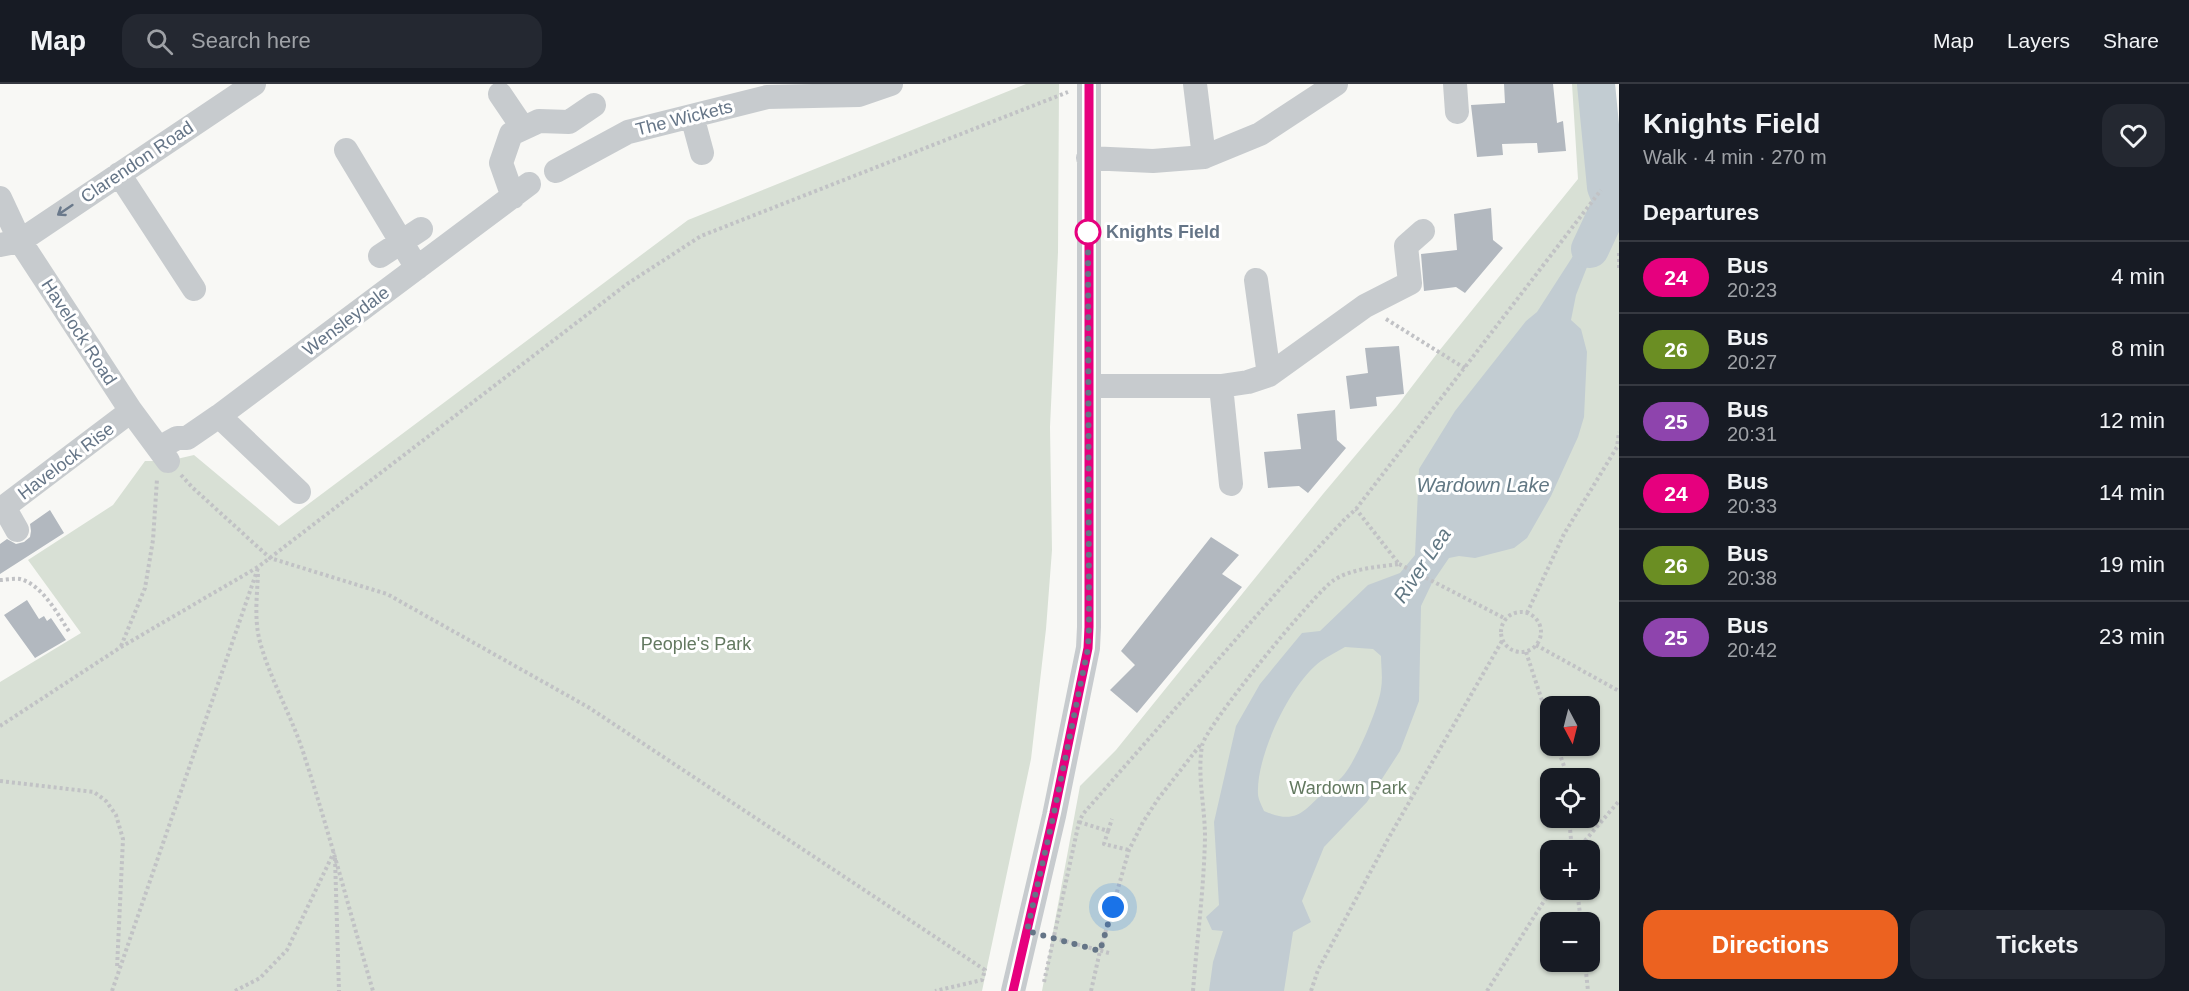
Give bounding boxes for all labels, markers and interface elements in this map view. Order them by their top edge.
search box [122,14,542,68]
text: Map [30,25,86,56]
icon: search [143,25,176,58]
text: Search here [191,28,311,53]
text: Map [1933,29,1974,52]
text: Layers [2007,29,2070,52]
text: Share [2103,29,2159,52]
street label: The Wickets [634,96,734,140]
button: heart [2102,104,2165,167]
text: Knights Field [1643,108,1820,139]
street label: Clarendon Road [77,117,197,207]
text: Walk · 4 min · 270 m [1643,146,1827,168]
text: Departures [1643,200,1759,225]
one-way arrow [58,204,74,216]
marker: Knights Field [1075,219,1101,245]
place label: Knights Field [1106,222,1220,242]
text: Bus [1727,253,1769,278]
text: 4 min [2111,264,2165,289]
text: 24 [1664,266,1688,289]
street label: Havelock Road [37,275,121,389]
text: 20:23 [1727,279,1777,301]
street label: Wensleydale [299,282,393,360]
text: Bus [1727,325,1769,350]
text: 8 min [2111,336,2165,361]
text: 26 [1664,338,1688,361]
text: 20:27 [1727,351,1777,373]
text: Bus [1727,397,1769,422]
text: 12 min [2099,408,2165,433]
text: 25 [1664,410,1688,433]
street label: Havelock Rise [14,418,118,504]
text: 20:31 [1727,423,1777,445]
text: Bus [1727,469,1769,494]
water label: Wardown Lake [1416,474,1550,496]
text: 14 min [2099,480,2165,505]
text: 24 [1664,482,1688,505]
text: 20:33 [1727,495,1777,517]
water label: River Lea [1389,523,1455,607]
text: Bus [1727,541,1769,566]
text: 19 min [2099,552,2165,577]
text: 26 [1664,554,1688,577]
text: 20:38 [1727,567,1777,589]
text: Bus [1727,613,1769,638]
text: 23 min [2099,624,2165,649]
text: 25 [1664,626,1688,649]
park label: People's Park [641,634,752,654]
text: 20:42 [1727,639,1777,661]
north arrow [1540,696,1600,756]
map controls [1540,696,1600,972]
button: locate [1540,768,1600,828]
park label: Wardown Park [1289,778,1408,798]
button: + [1540,840,1600,900]
your location [1098,892,1128,922]
button: Directions [1643,910,1898,979]
button: Tickets [1910,910,2165,979]
button: − [1540,912,1600,972]

